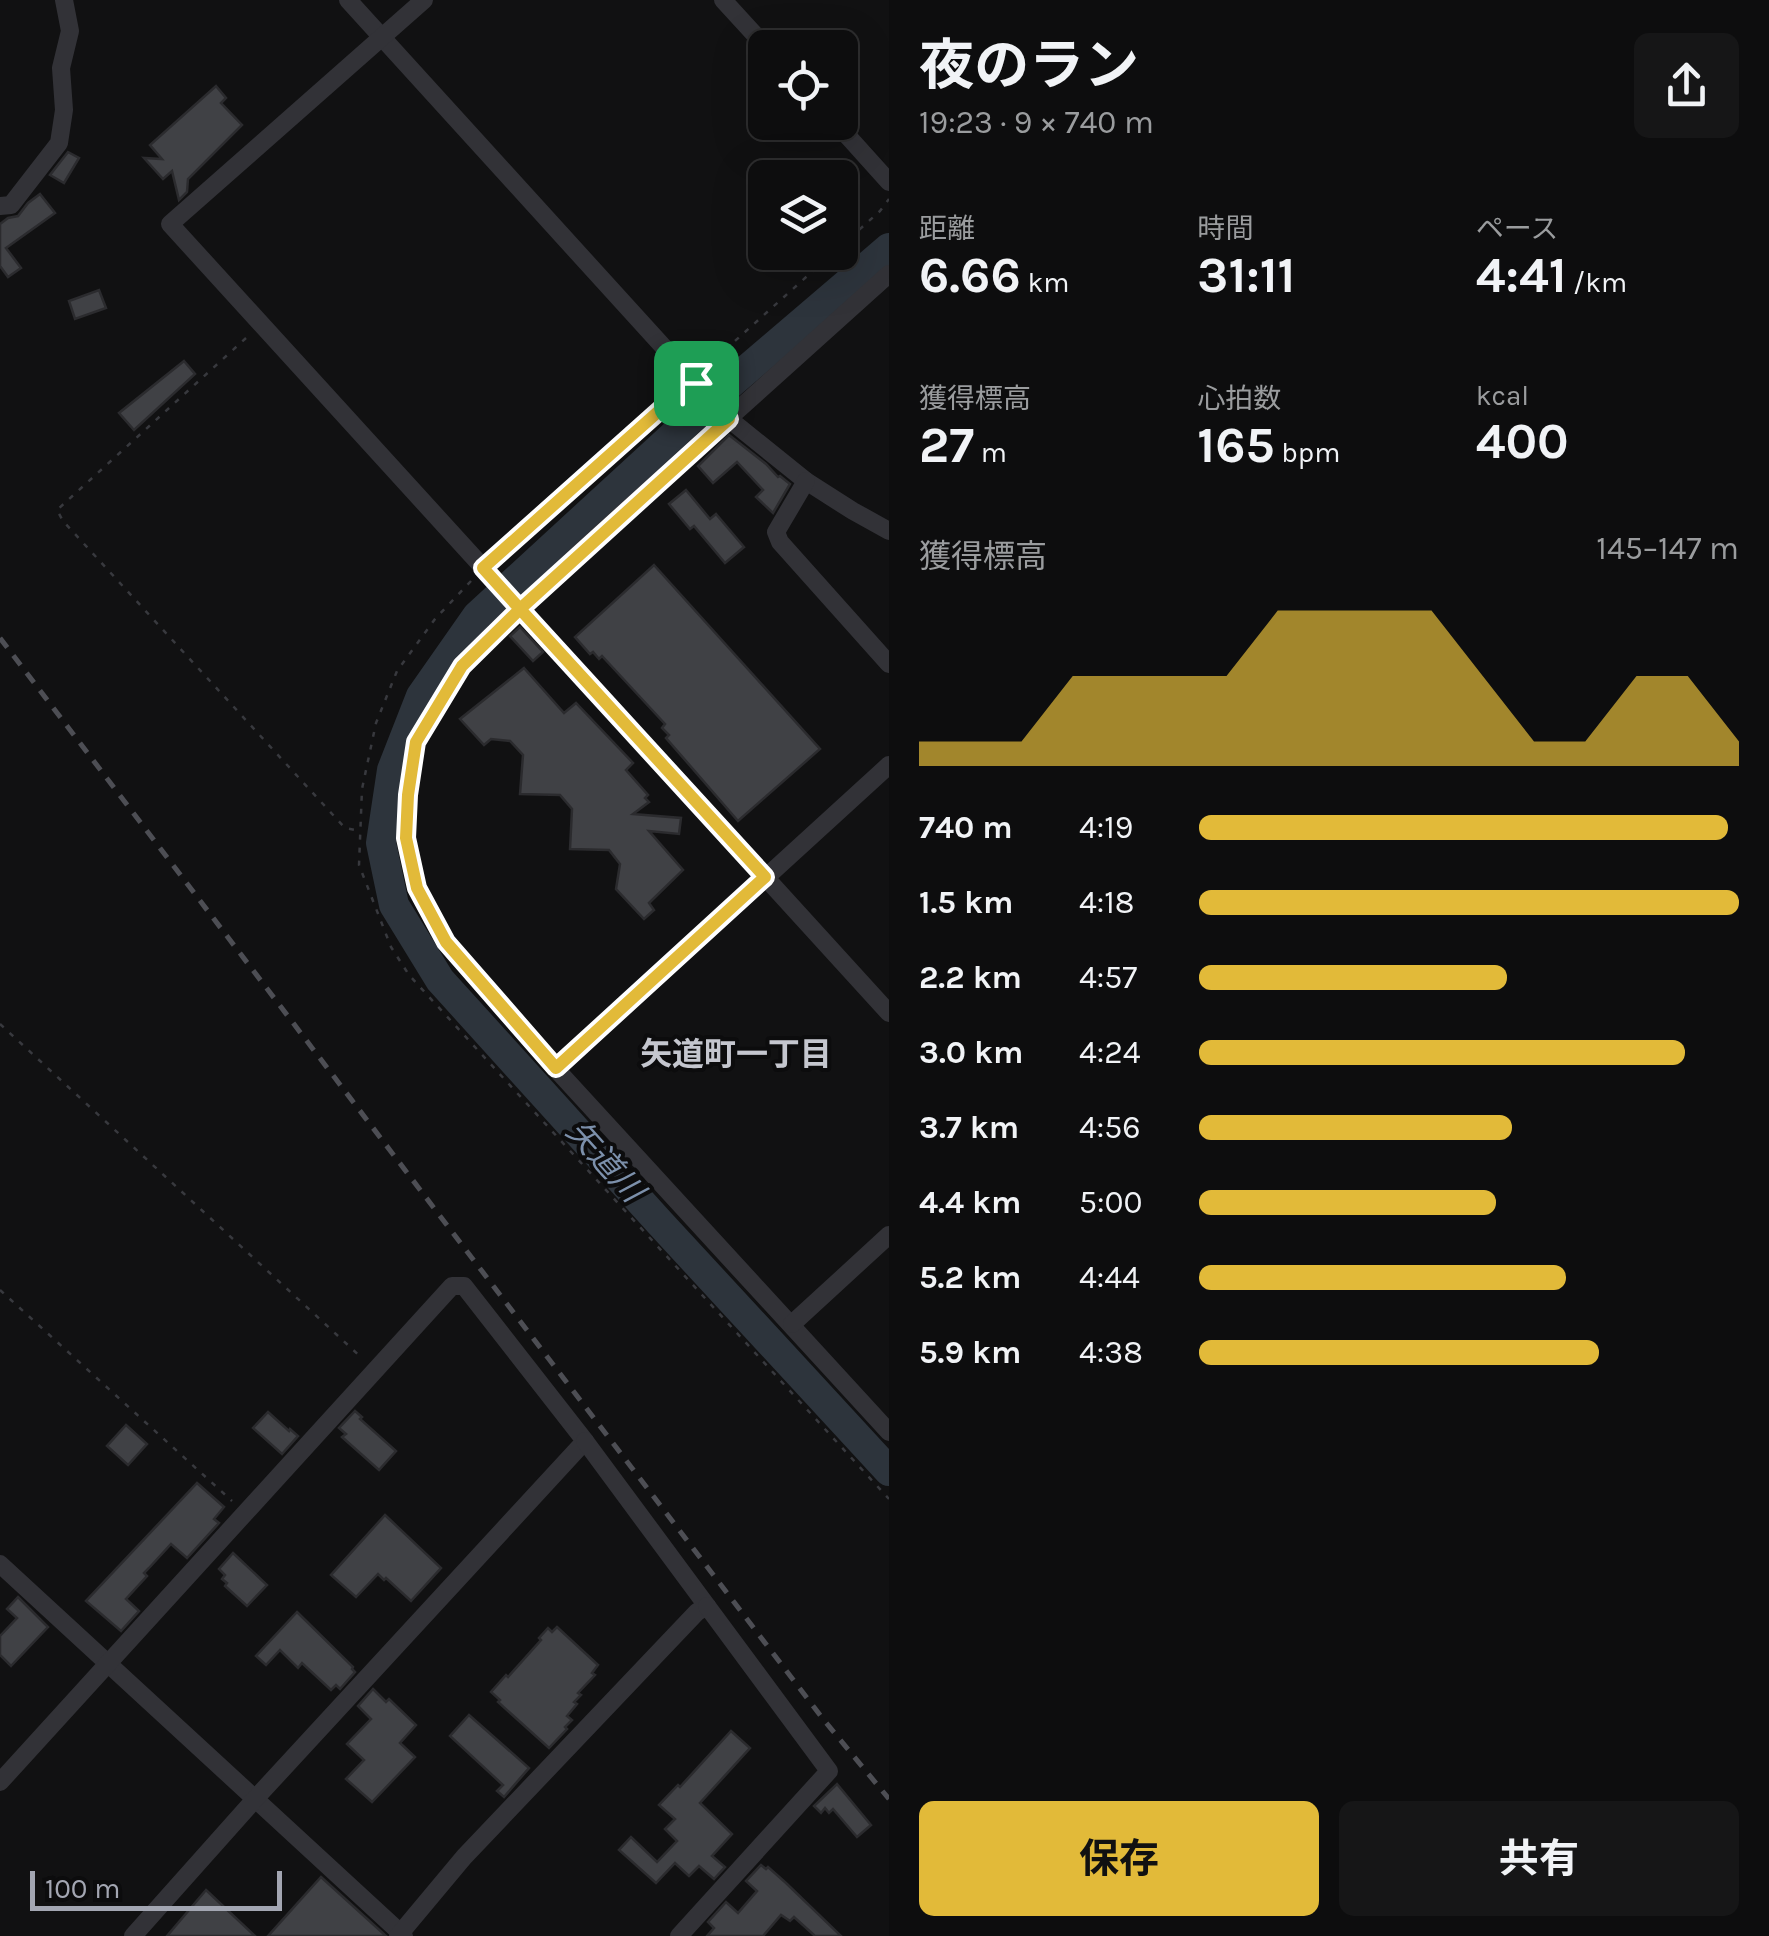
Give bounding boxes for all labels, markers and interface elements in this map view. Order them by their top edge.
map controls [748,30,858,270]
button: locate [748,30,858,140]
button: share [1634,33,1739,138]
text: 夜のラン [919,34,1139,98]
text: 19:23 · 9 × 740 m [919,104,1154,141]
button: layers [748,160,858,270]
text: 距離 [919,212,975,245]
text: 時間 [1197,212,1253,245]
text: ペース [1476,212,1558,245]
text: 6.66 [919,246,1021,305]
text: 31:11 [1197,246,1295,305]
text: 4:41 [1476,246,1566,305]
text: km [1021,266,1069,299]
text: /km [1566,266,1627,299]
pin [654,341,739,426]
icon: arrive [669,356,724,411]
text: kcal [1476,379,1529,412]
text: 獲得標高 [919,382,1031,415]
text: 心拍数 [1197,382,1281,415]
text: 400 [1476,412,1569,471]
text: 27 [919,416,974,475]
text: 165 [1197,416,1275,475]
text: m [974,436,1007,469]
text: bpm [1275,436,1340,469]
text: 145–147 m [1596,530,1739,567]
text: 獲得標高 [919,538,1047,575]
text: 740 m [919,809,1013,846]
text: 4:19 [1079,809,1133,846]
text: 1.5 km [919,884,1013,921]
text: 4:18 [1079,884,1135,921]
text: 2.2 km [919,959,1022,996]
text: 4:57 [1079,959,1137,996]
text: 3.0 km [919,1034,1023,1071]
text: 4:24 [1079,1034,1141,1071]
district label: 矢道町一丁目 [640,1036,832,1073]
text: 3.7 km [919,1109,1019,1146]
text: 4:56 [1079,1109,1141,1146]
water label: 矢道川 [559,1113,653,1211]
text: 4.4 km [919,1184,1021,1221]
text: 5:00 [1079,1184,1142,1221]
text: 5.2 km [919,1259,1021,1296]
text: 4:44 [1079,1259,1140,1296]
text: 5.9 km [919,1334,1021,1371]
text: 4:38 [1079,1334,1143,1371]
button: 保存 [919,1801,1319,1916]
button: 共有 [1339,1801,1739,1916]
scale bar [30,1866,282,1910]
text: 100 m [45,1872,120,1905]

